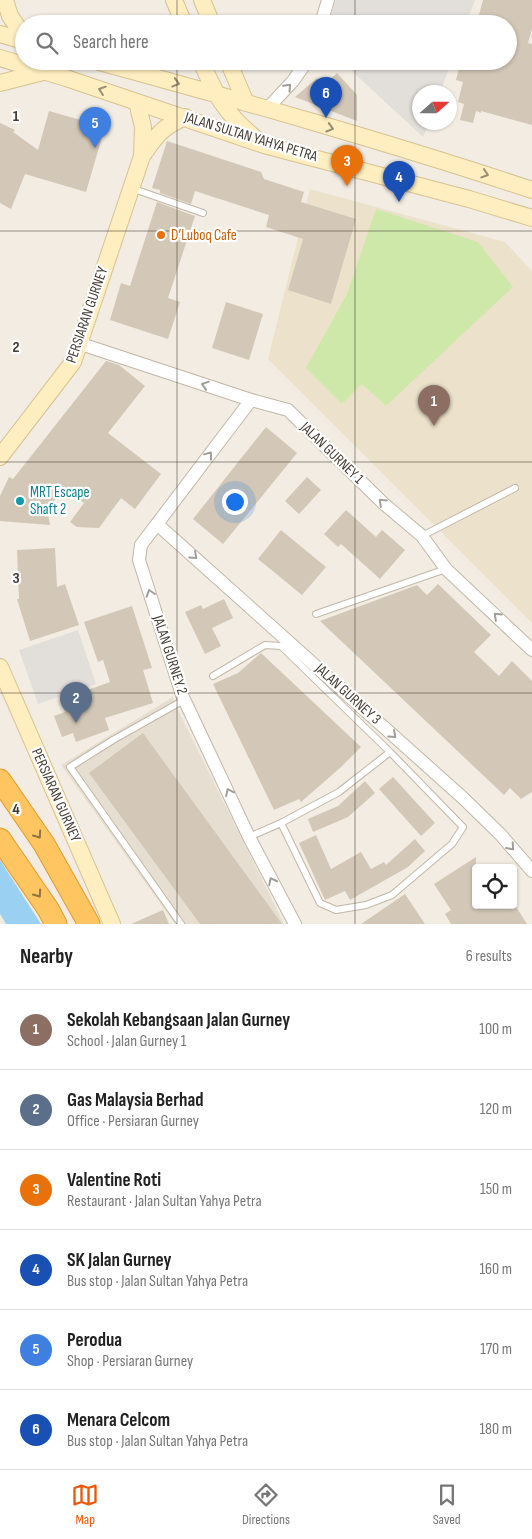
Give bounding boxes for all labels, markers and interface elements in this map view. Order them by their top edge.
search box [15,15,517,70]
icon: search [33,29,61,57]
text: Search here [73,31,149,54]
pin: 6 [310,77,342,118]
one-way arrow [171,78,179,88]
one-way arrow [282,83,291,92]
north arrow [412,85,457,130]
one-way arrow [98,86,106,96]
text: 1 [13,107,20,126]
pin: 5 [79,107,111,148]
street label: JALAN SULTAN YAHYA PETRA [181,107,320,166]
one-way arrow [325,122,334,133]
pin: 3 [331,145,363,186]
pin: 4 [383,161,415,202]
one-way arrow [481,169,489,179]
place label: D’Luboq Cafe [171,226,237,245]
marker: D’Luboq Cafe [155,229,167,241]
street label: PERSIARAN GURNEY [62,264,113,366]
text: 2 [12,338,20,357]
one-way arrow [201,380,209,390]
pin: 1 [418,385,450,426]
street label: JALAN GURNEY 1 [295,417,368,489]
one-way arrow [203,451,212,461]
place label: MRT Escape Shaft 2 [30,483,90,519]
your location [222,489,248,515]
marker: MRT Escape Shaft 2 [14,495,26,507]
one-way arrow [379,499,388,508]
one-way arrow [188,550,197,559]
text: 3 [12,569,20,588]
one-way arrow [145,589,155,598]
street label: JALAN GURNEY 2 [148,612,192,697]
one-way arrow [493,613,502,622]
street label: JALAN GURNEY 3 [310,659,385,729]
pin: 2 [60,682,92,723]
one-way arrow [387,729,396,738]
street label: PERSIARAN GURNEY [27,745,85,845]
one-way arrow [225,789,235,798]
text: 4 [12,800,20,819]
one-way arrow [32,829,41,839]
one-way arrow [505,841,514,850]
map controls [472,864,517,909]
button: locate [472,864,517,909]
one-way arrow [268,877,278,886]
one-way arrow [32,888,41,898]
text: Nearby [20,944,73,969]
text: 6 results [466,947,512,966]
text: Sekolah Kebangsaan Jalan Gurney [67,1009,290,1032]
text: 1 [33,1020,39,1039]
text: 100 m [479,1020,512,1039]
text: School · Jalan Gurney 1 [67,1032,186,1051]
text: Gas Malaysia Berhad [67,1089,204,1112]
text: 2 [32,1100,40,1119]
text: 120 m [480,1100,512,1119]
text: Office · Persiaran Gurney [67,1112,199,1131]
text: Valentine Roti [67,1169,161,1192]
text: 3 [32,1180,40,1199]
text: 150 m [480,1180,512,1199]
text: Restaurant · Jalan Sultan Yahya Petra [67,1192,262,1211]
text: SK Jalan Gurney [67,1249,171,1272]
text: 4 [32,1260,40,1279]
text: 160 m [479,1260,512,1279]
text: Bus stop · Jalan Sultan Yahya Petra [67,1272,248,1291]
text: Perodua [67,1329,122,1352]
text: 5 [32,1340,40,1359]
text: 170 m [480,1340,512,1359]
text: Shop · Persiaran Gurney [67,1352,193,1371]
text: Menara Celcom [67,1409,170,1432]
text: 6 [32,1420,40,1439]
text: 180 m [479,1420,512,1439]
text: Bus stop · Jalan Sultan Yahya Petra [67,1432,248,1451]
tab: Map [71,1481,99,1528]
tab: Directions [242,1481,290,1528]
tab: Saved [433,1481,461,1528]

